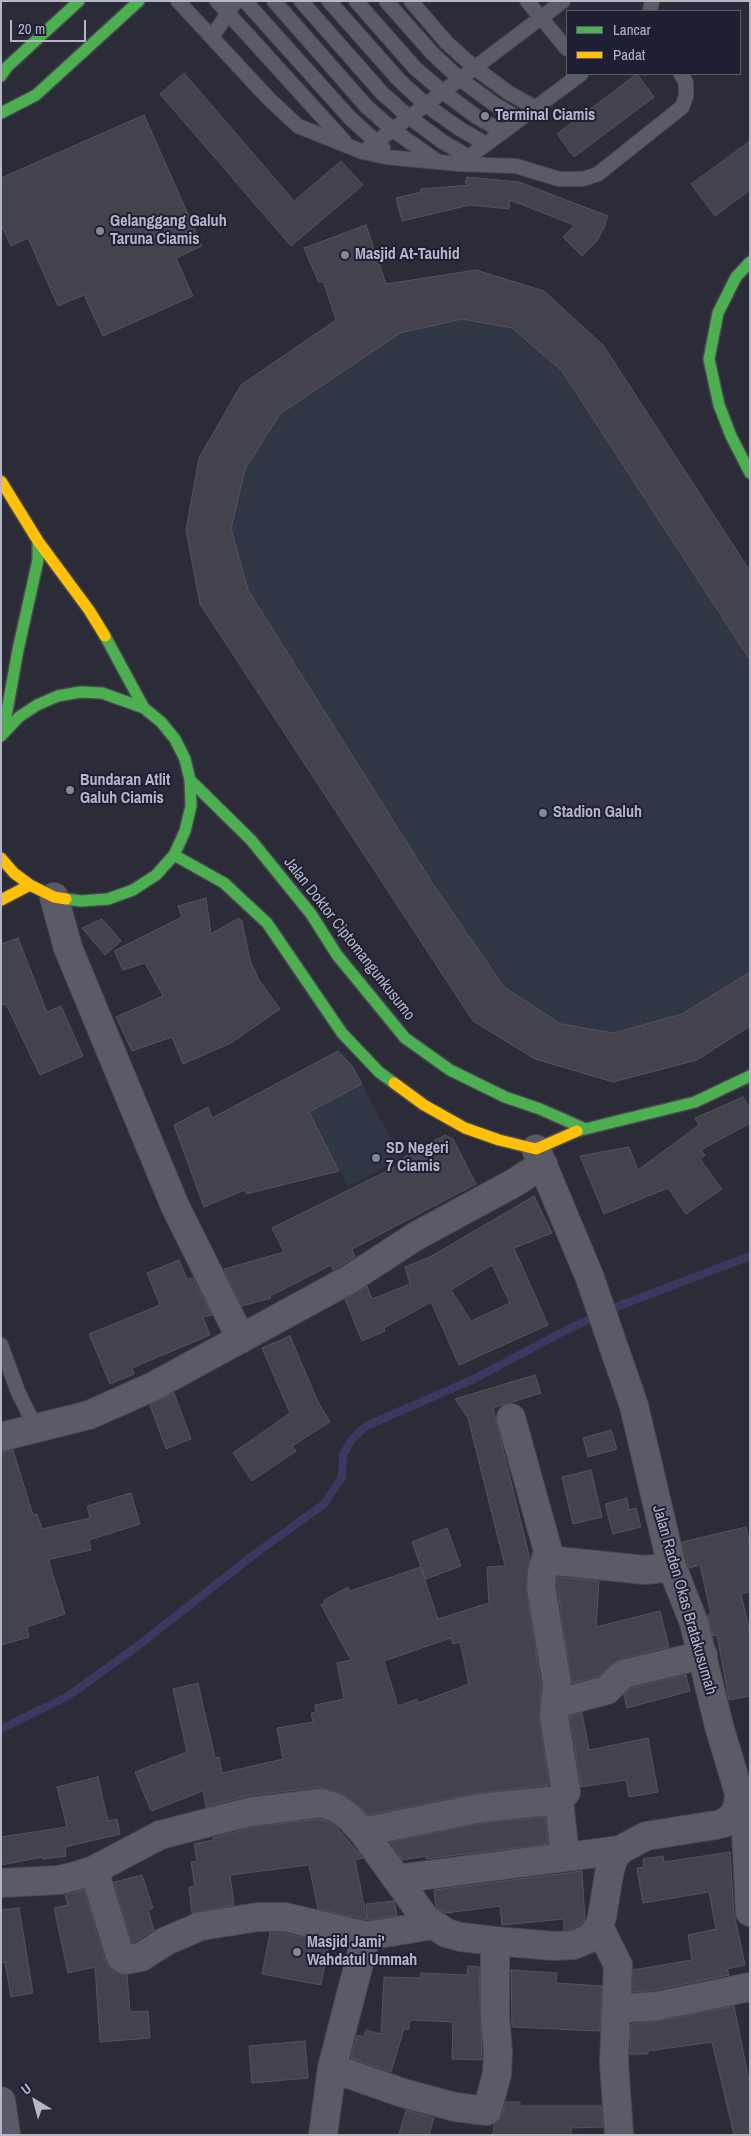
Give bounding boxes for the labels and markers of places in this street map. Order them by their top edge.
place label: Terminal Ciamis [495,106,595,126]
marker: Terminal Ciamis [479,110,491,122]
place label: Gelanggang Galuh Taruna Ciamis [110,212,227,250]
marker: Gelanggang Galuh Taruna Ciamis [94,225,106,237]
place label: Masjid At-Tauhid [355,245,460,265]
marker: Masjid At-Tauhid [339,249,351,261]
place label: Bundaran Atlit Galuh Ciamis [80,771,170,809]
marker: Bundaran Atlit Galuh Ciamis [64,784,76,796]
place label: Stadion Galuh [553,803,642,823]
marker: Stadion Galuh [537,807,549,819]
place label: SD Negeri 7 Ciamis [386,1139,449,1177]
marker: SD Negeri 7 Ciamis [370,1152,382,1164]
place label: Masjid Jami' Wahdatul Ummah [307,1933,417,1971]
marker: Masjid Jami' Wahdatul Ummah [291,1946,303,1958]

